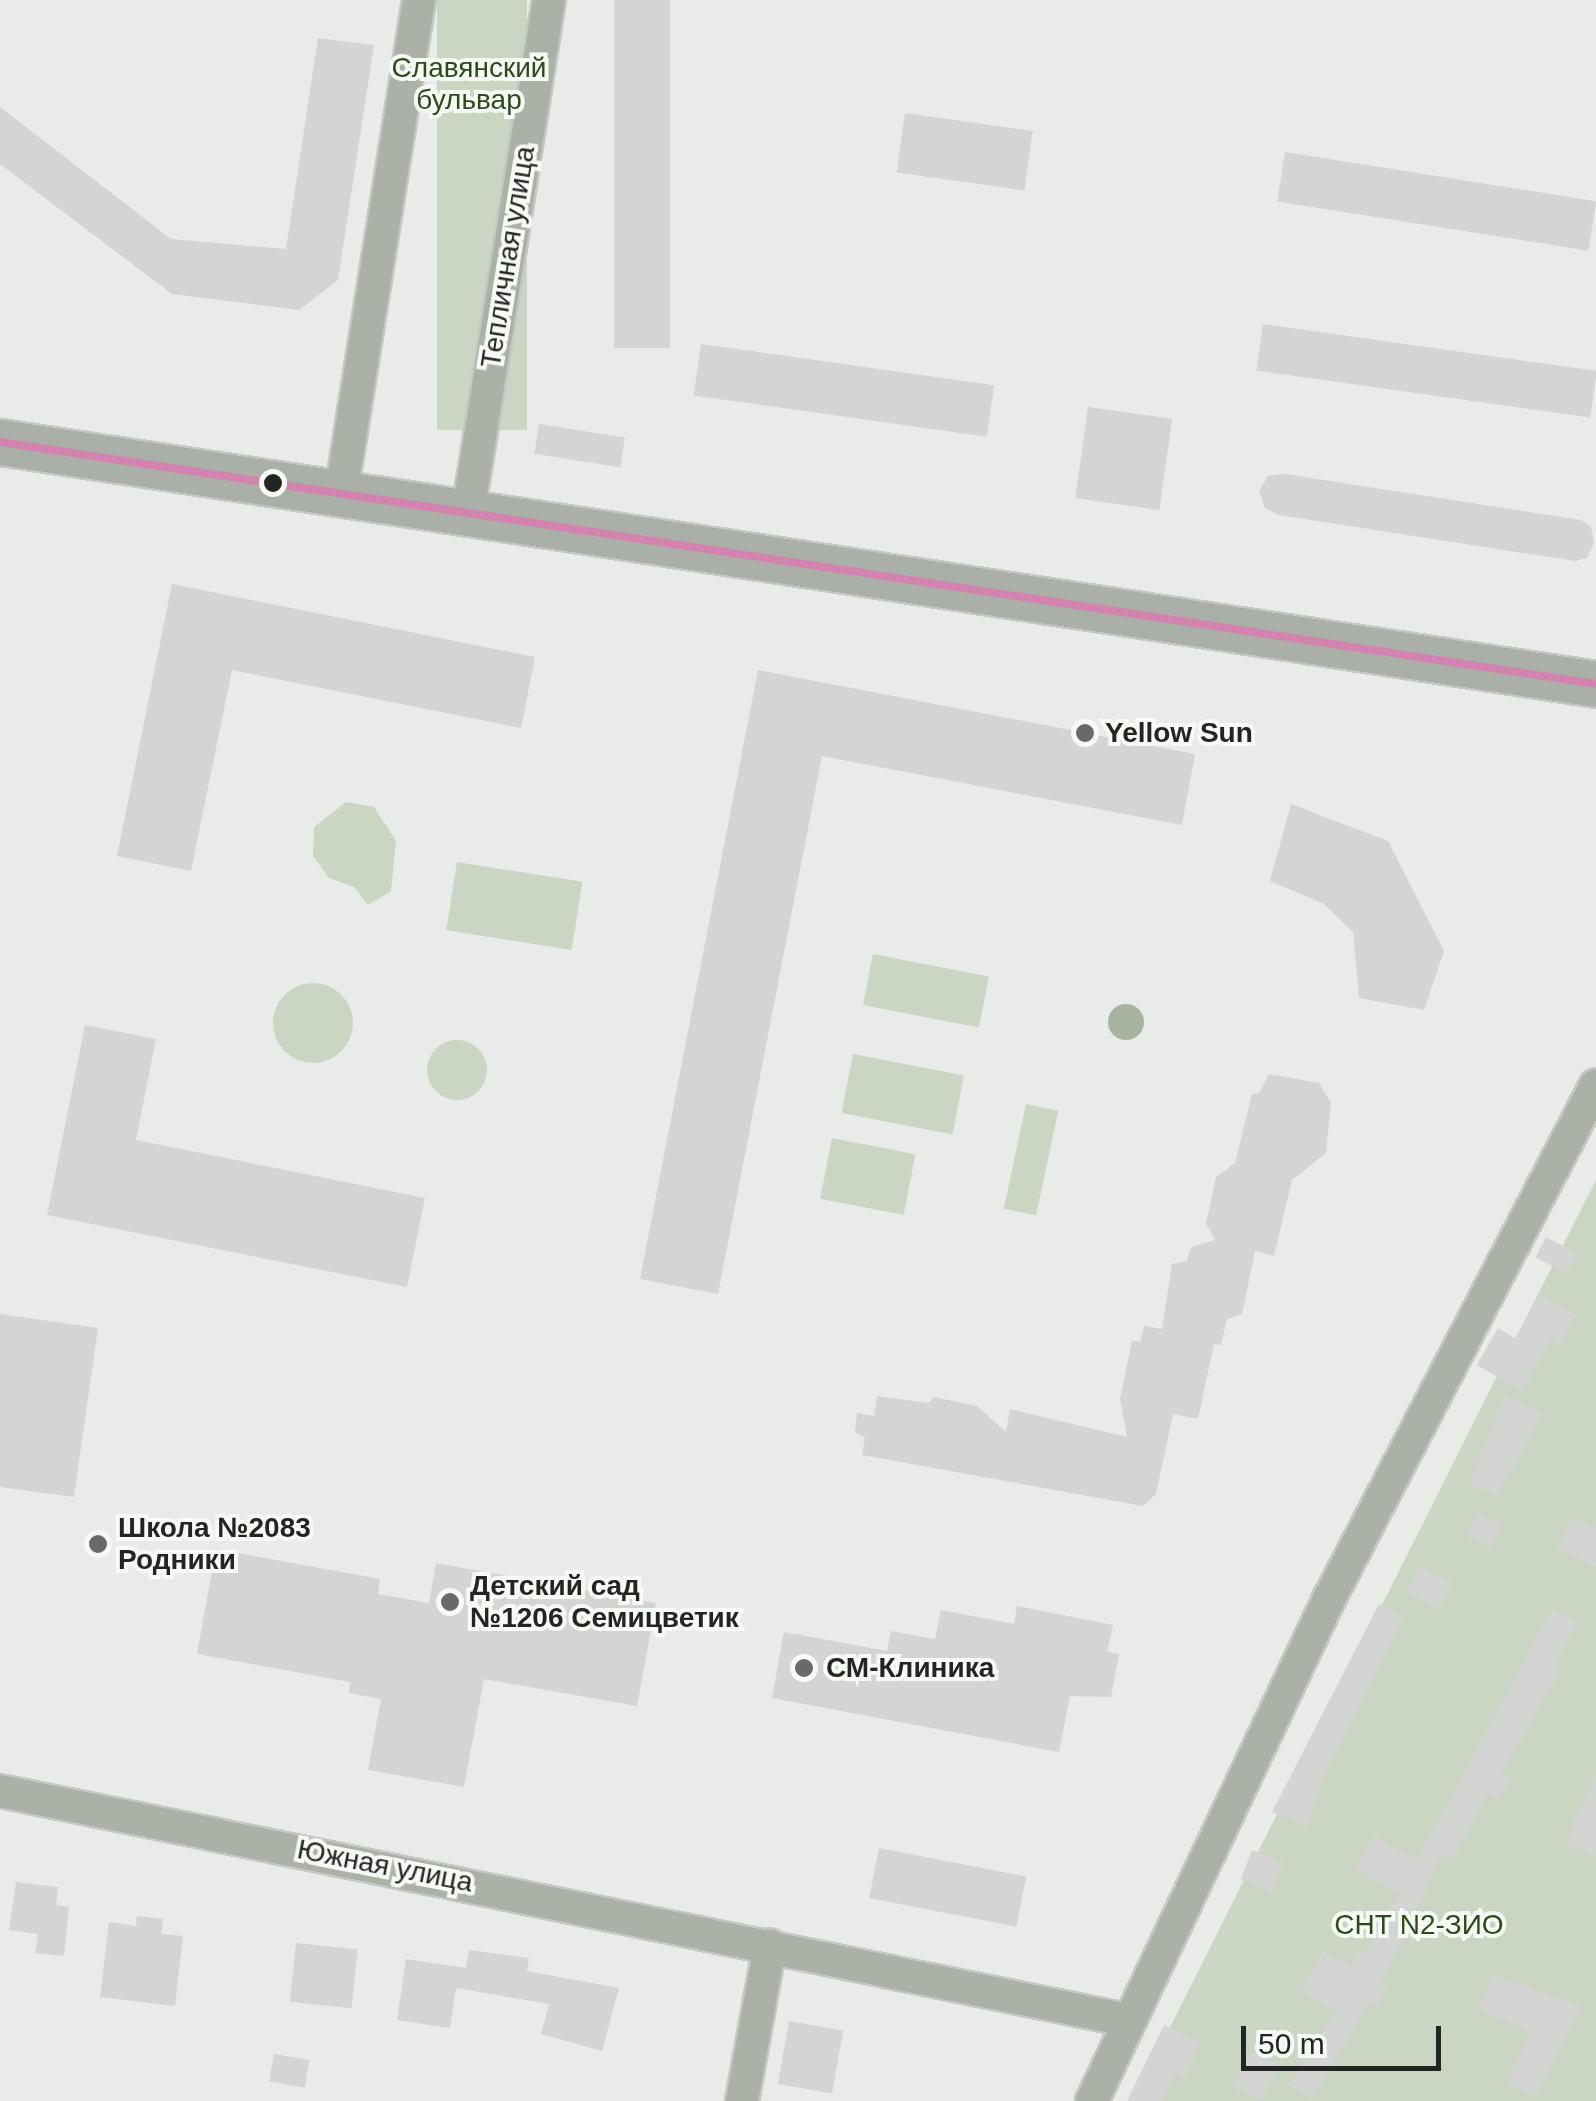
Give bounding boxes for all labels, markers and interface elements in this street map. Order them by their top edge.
park label: Славянский бульвар [392,51,546,117]
street label: Тепличная улица [474,144,542,370]
unlabelled marker [263,473,283,493]
place label: Yellow Sun [1105,716,1253,750]
marker: Yellow Sun [1074,722,1096,744]
place label: Школа №2083 Родники [118,1511,311,1577]
marker: Школа №2083 Родники [87,1533,109,1555]
place label: Детский сад №1206 Семицветик [470,1569,739,1635]
marker: Детский сад №1206 Семицветик [439,1591,461,1613]
place label: СМ-Клиника [826,1651,994,1685]
marker: СМ-Клиника [791,1655,817,1681]
street label: Южная улица [294,1833,476,1899]
park label: СНТ N2-ЗИО [1334,1908,1504,1942]
scale bar [1246,2006,1446,2068]
text: 50 m [1258,2027,1325,2060]

